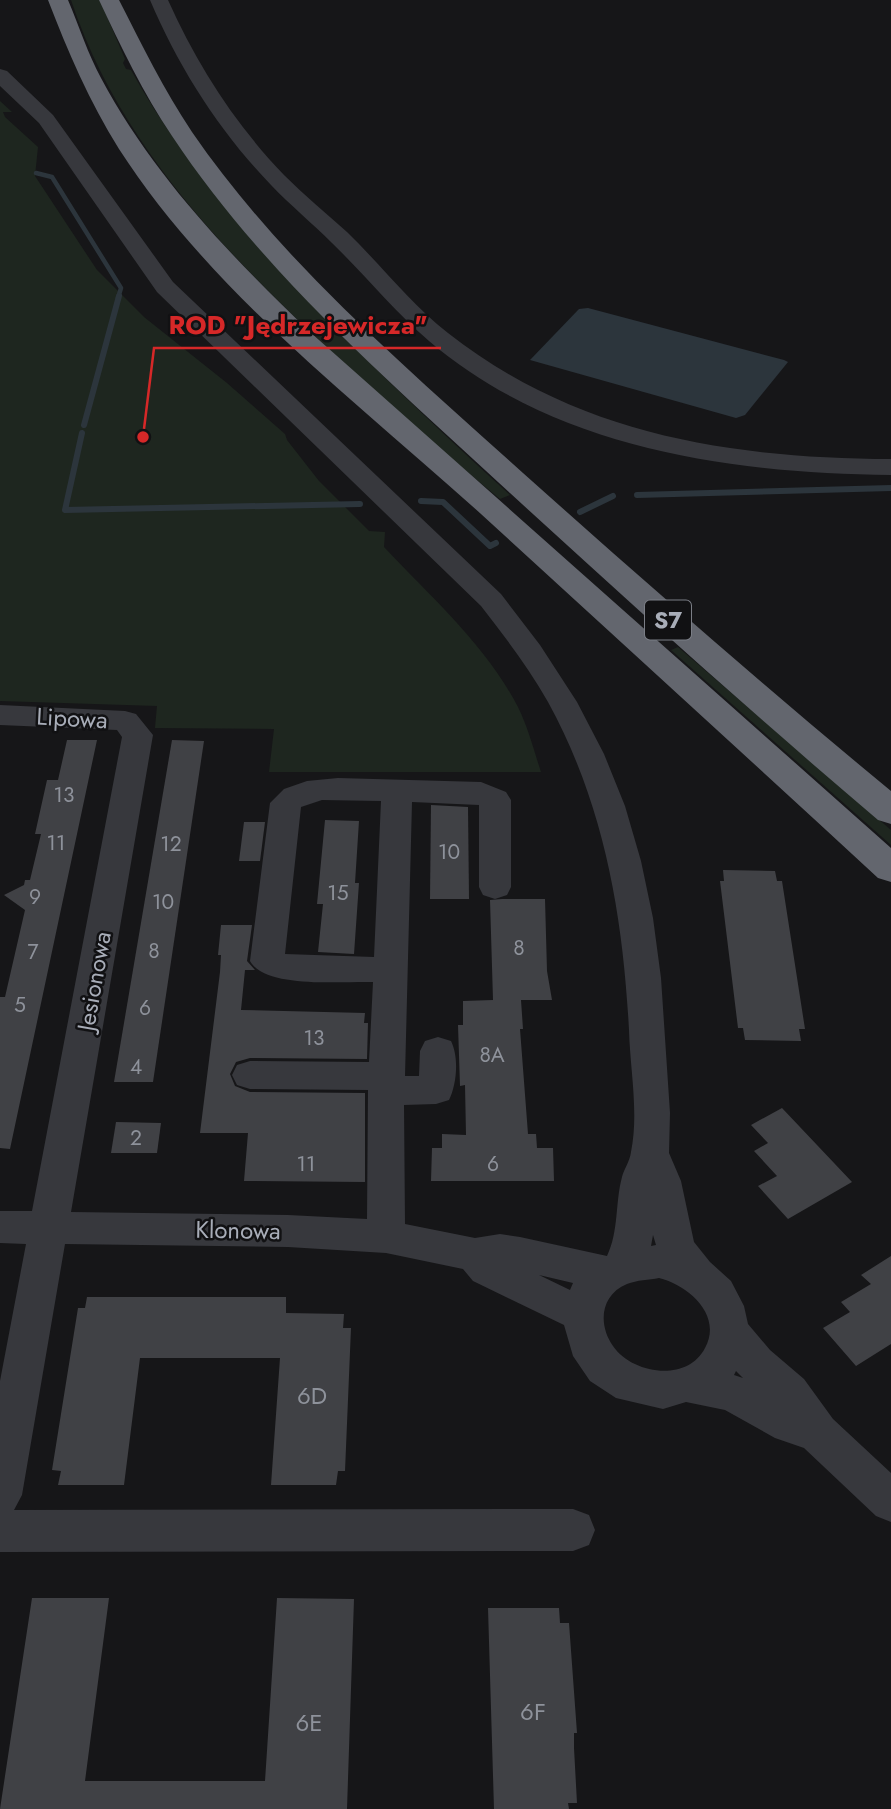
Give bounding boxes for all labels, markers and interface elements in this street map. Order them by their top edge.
callout: ROD "Jędrzejewicza" [154,301,441,348]
text: ROD "Jędrzejewicza" [168,306,428,344]
road number: S7 [645,600,691,640]
street label: Lipowa [35,699,109,737]
house number: 13 [54,780,74,810]
house number: 11 [47,828,65,858]
house number: 12 [160,829,182,859]
house number: 10 [438,837,460,867]
house number: 15 [327,878,349,908]
house number: 9 [29,882,41,912]
house number: 10 [152,887,174,917]
street label: Jesionowa [68,929,120,1036]
house number: 8 [513,933,525,963]
house number: 8 [148,936,160,966]
house number: 7 [27,937,39,967]
house number: 5 [14,990,26,1020]
house number: 6 [139,993,151,1023]
house number: 13 [304,1023,324,1053]
house number: 8A [479,1040,505,1070]
house number: 4 [130,1052,142,1082]
house number: 2 [130,1123,142,1153]
house number: 11 [297,1149,315,1179]
house number: 6 [487,1149,499,1179]
street label: Klonowa [195,1212,281,1248]
house number: 6D [297,1378,327,1413]
house number: 6F [520,1694,546,1729]
house number: 6E [295,1705,323,1740]

